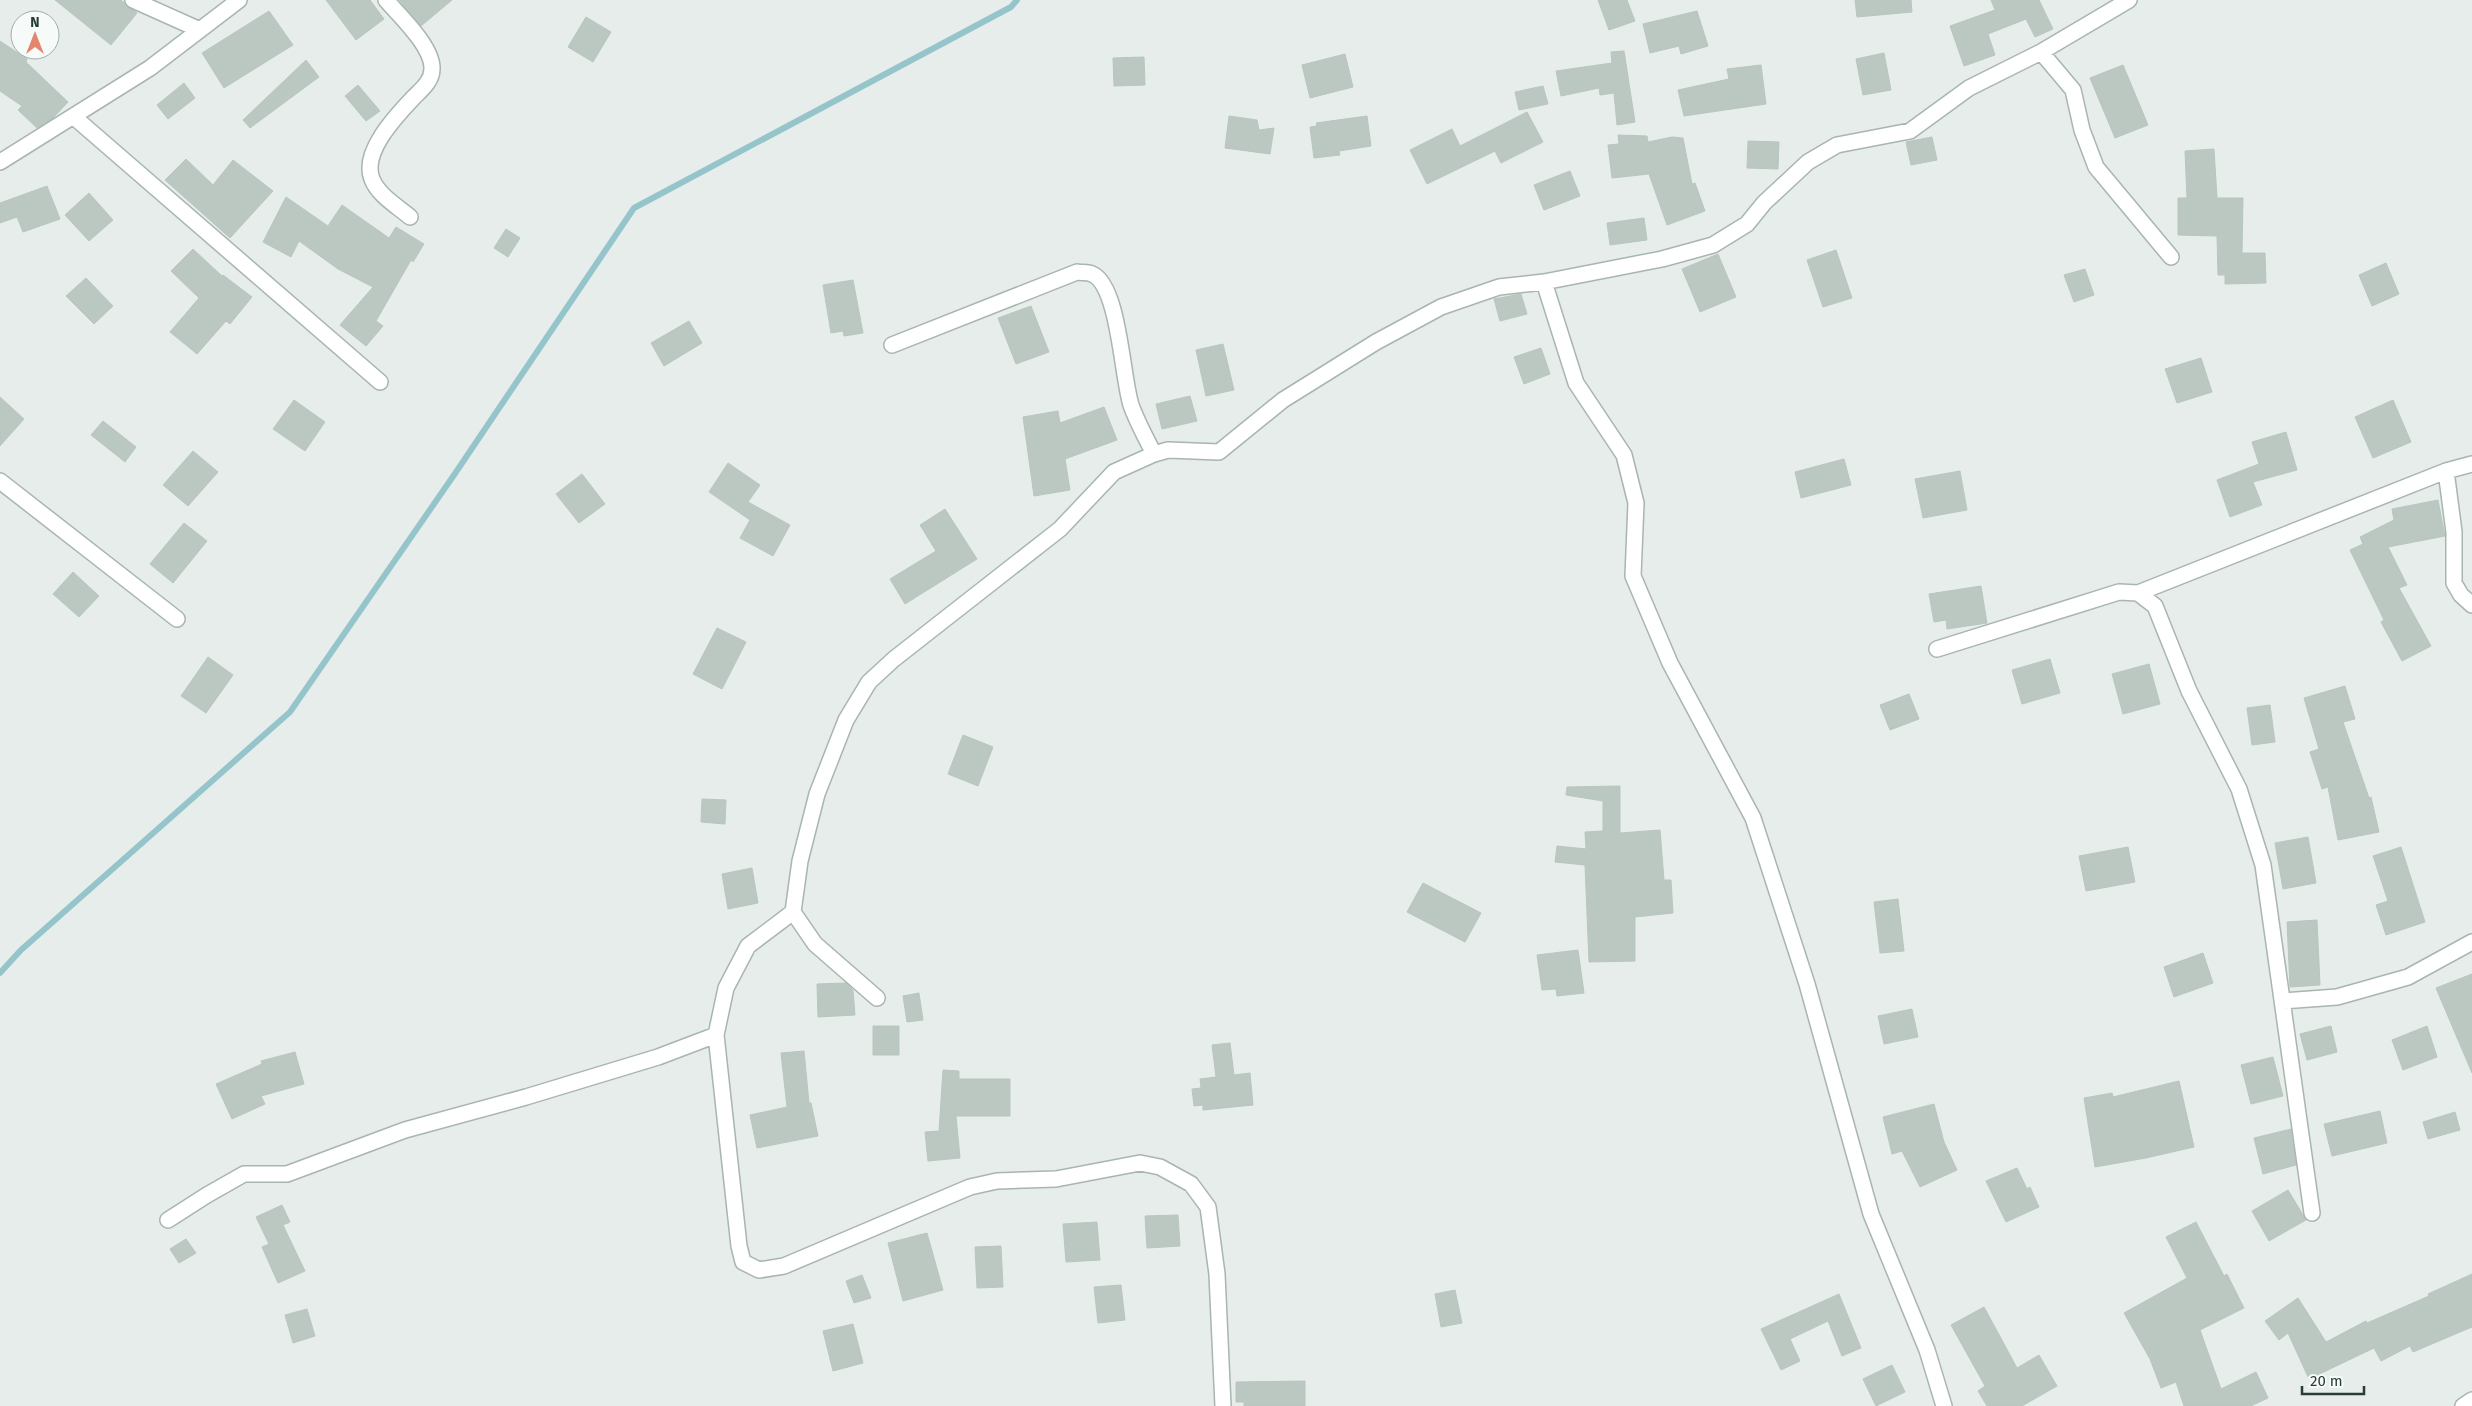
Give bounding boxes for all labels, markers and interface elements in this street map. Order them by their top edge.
north arrow [10,10,60,60]
text: N [30,14,40,31]
scale bar [2302,1364,2364,1396]
text: 20 m [2310,1372,2343,1390]

